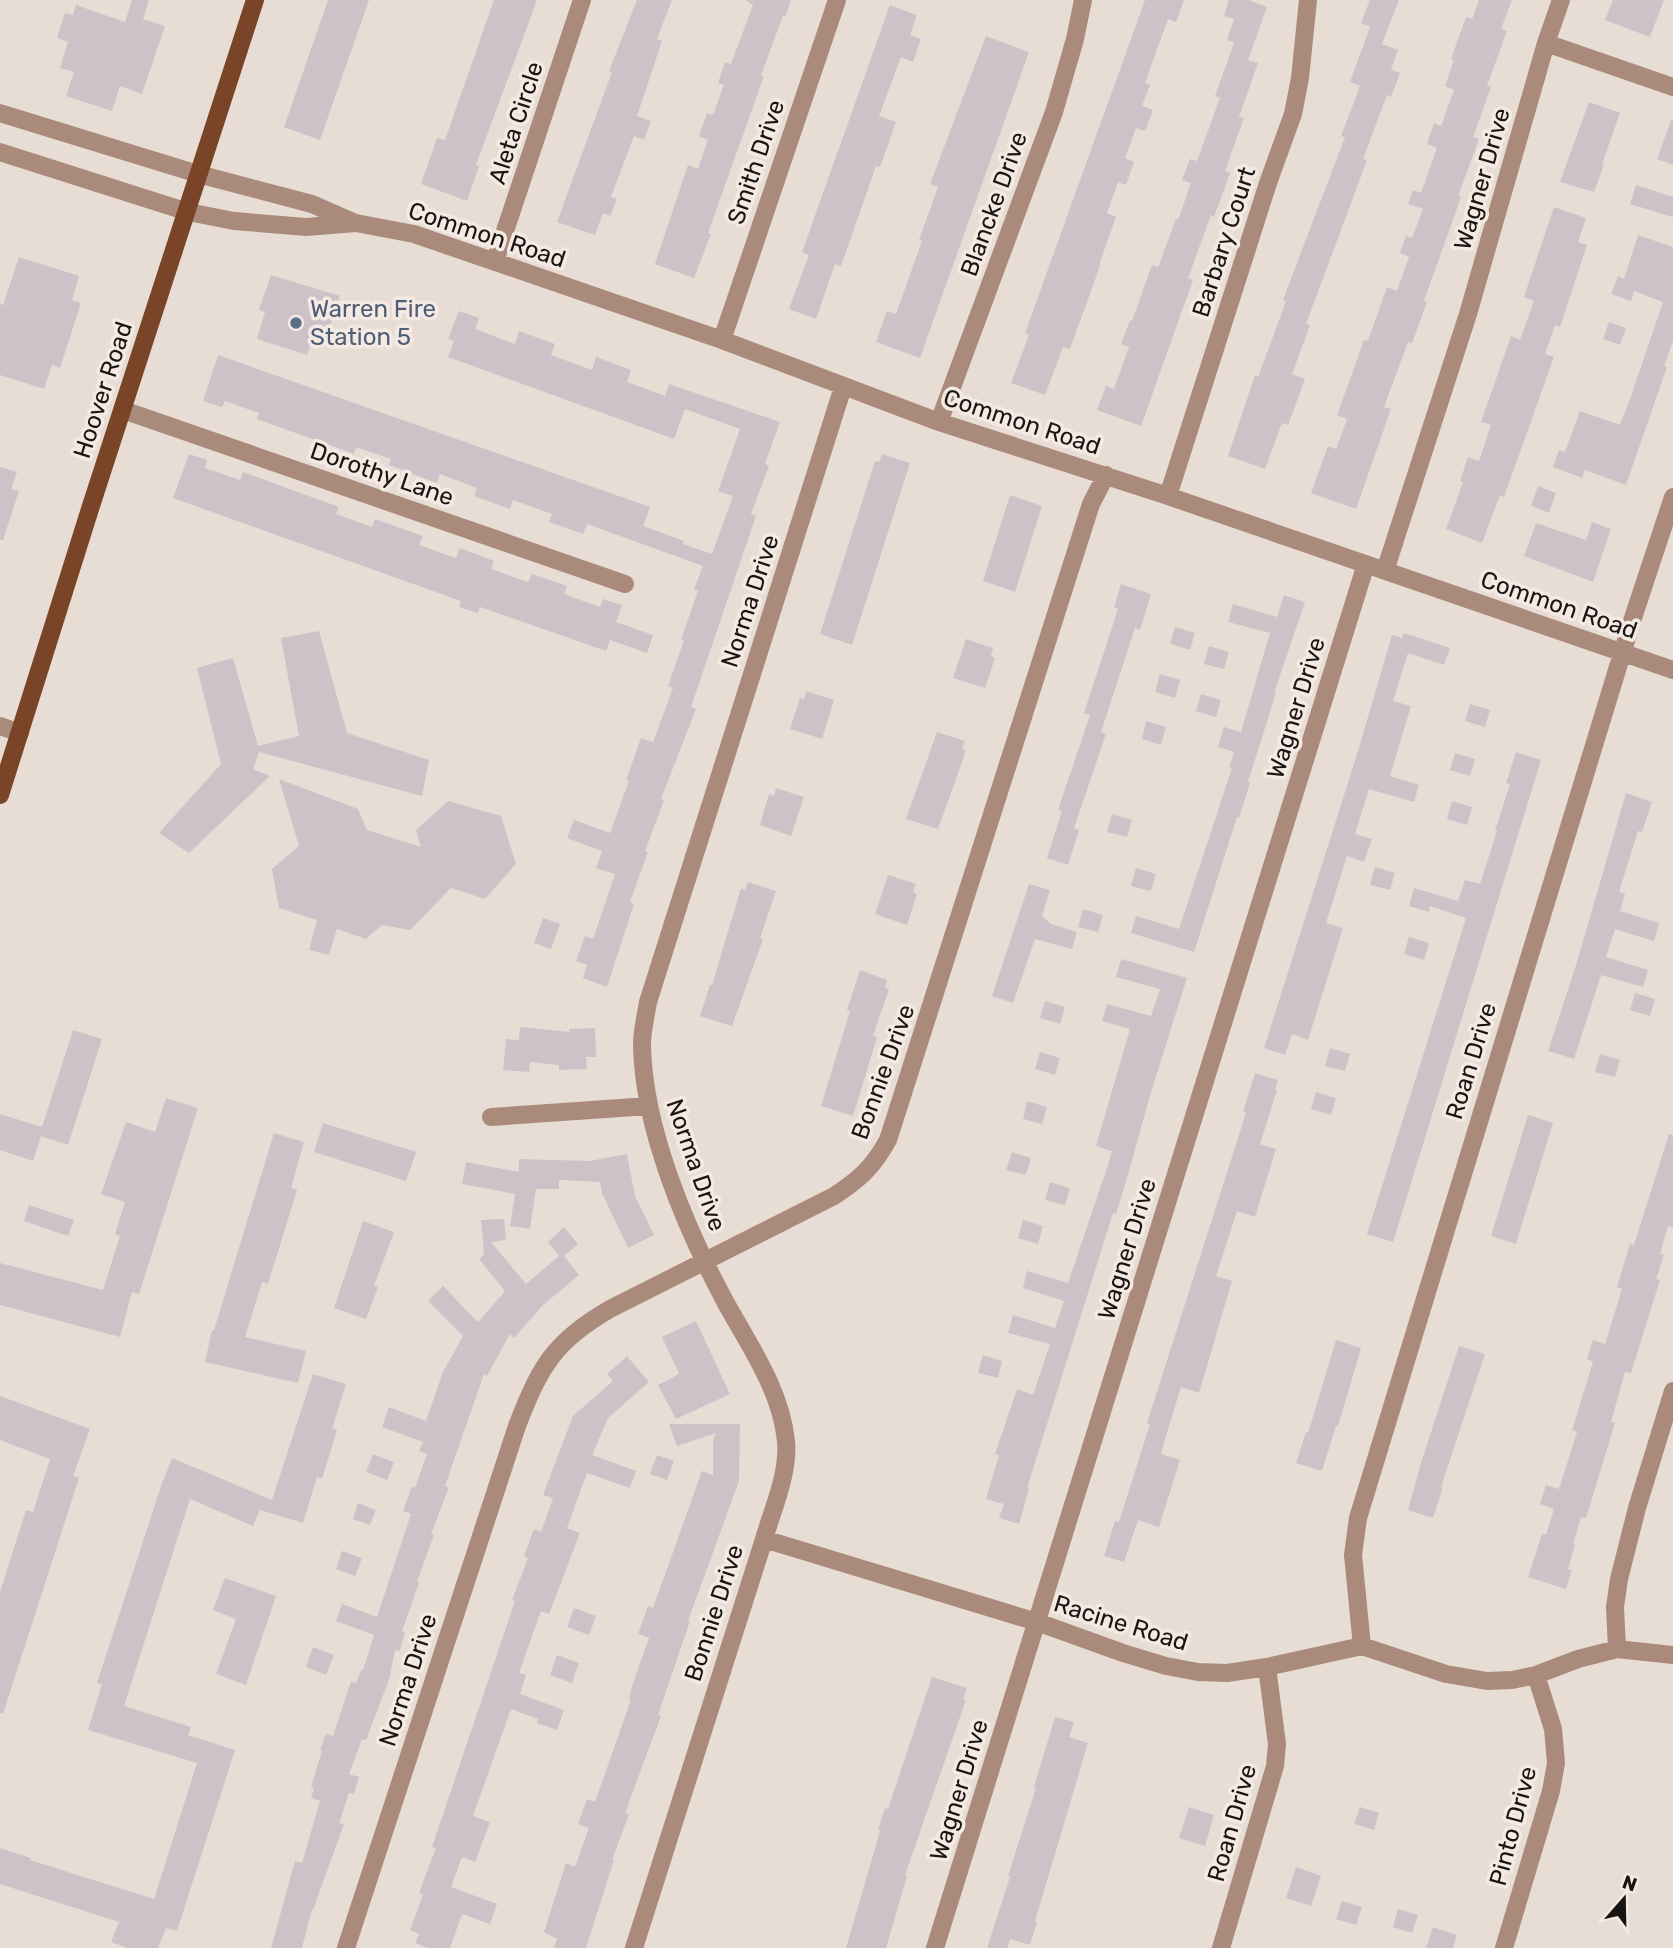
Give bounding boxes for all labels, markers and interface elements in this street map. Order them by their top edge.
street label: Aleta Circle [483,58,549,188]
street label: Smith Drive [722,96,790,228]
street label: Wagner Drive [1448,105,1516,253]
street label: Blancke Drive [955,128,1033,280]
street label: Barbary Court [1187,163,1261,321]
street label: Common Road [405,196,569,274]
place label: Warren Fire Station 5 [310,295,436,351]
marker: Warren Fire Station 5 [288,315,304,331]
street label: Hoover Road [68,318,138,462]
street label: Common Road [940,383,1104,461]
street label: Dorothy Lane [307,436,457,512]
street label: Norma Drive [715,531,785,671]
street label: Common Road [1477,565,1641,645]
street label: Wagner Drive [1261,634,1331,782]
street label: Roan Drive [1440,999,1502,1123]
street label: Bonnie Drive [846,1001,920,1143]
street label: Norma Drive [660,1095,732,1235]
street label: Wagner Drive [1092,1175,1162,1323]
street label: Bonnie Drive [679,1541,749,1685]
street label: Racine Road [1051,1589,1191,1657]
street label: Norma Drive [373,1610,443,1750]
street label: Wagner Drive [924,1716,994,1864]
street label: Roan Drive [1202,1761,1262,1885]
street label: Pinto Drive [1484,1763,1542,1889]
north arrow [1589,1864,1659,1934]
text: N [1619,1870,1640,1897]

